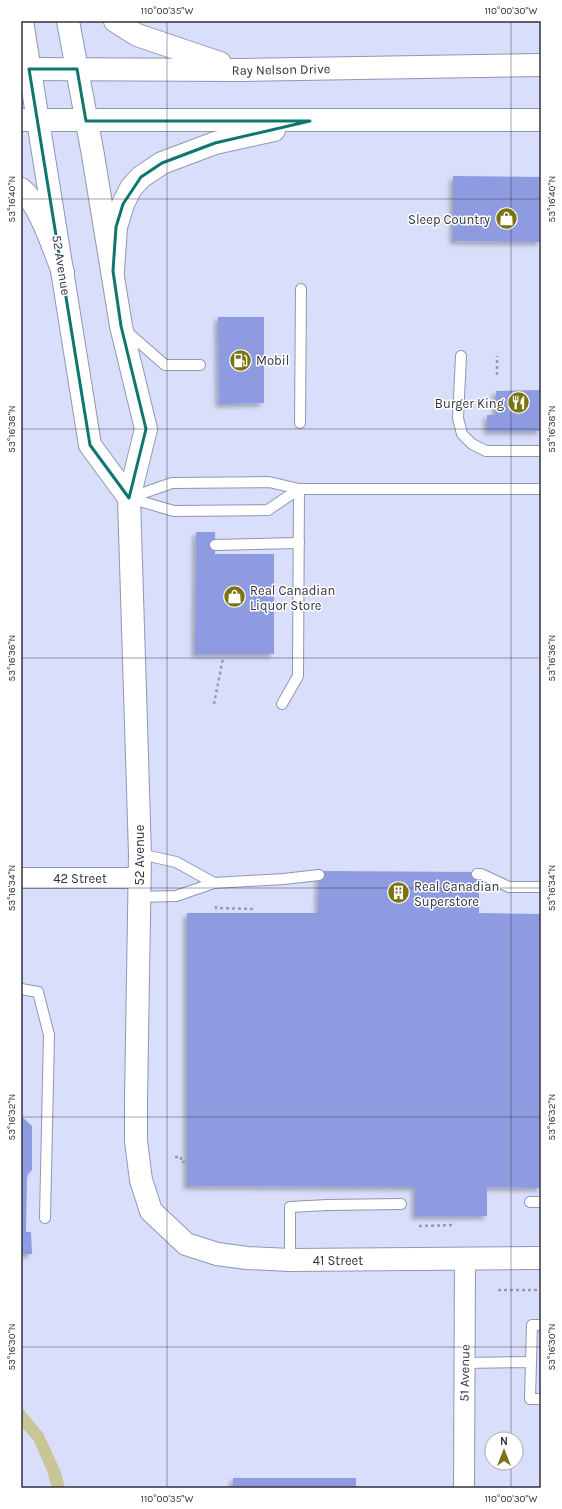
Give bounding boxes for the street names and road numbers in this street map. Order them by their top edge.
street label: Ray Nelson Drive [232,61,331,78]
street label: 52 Avenue [49,234,74,297]
street label: 52 Avenue [132,824,147,885]
street label: 42 Street [53,871,107,886]
street label: 41 Street [313,1253,363,1268]
street label: 51 Avenue [456,1344,473,1402]

